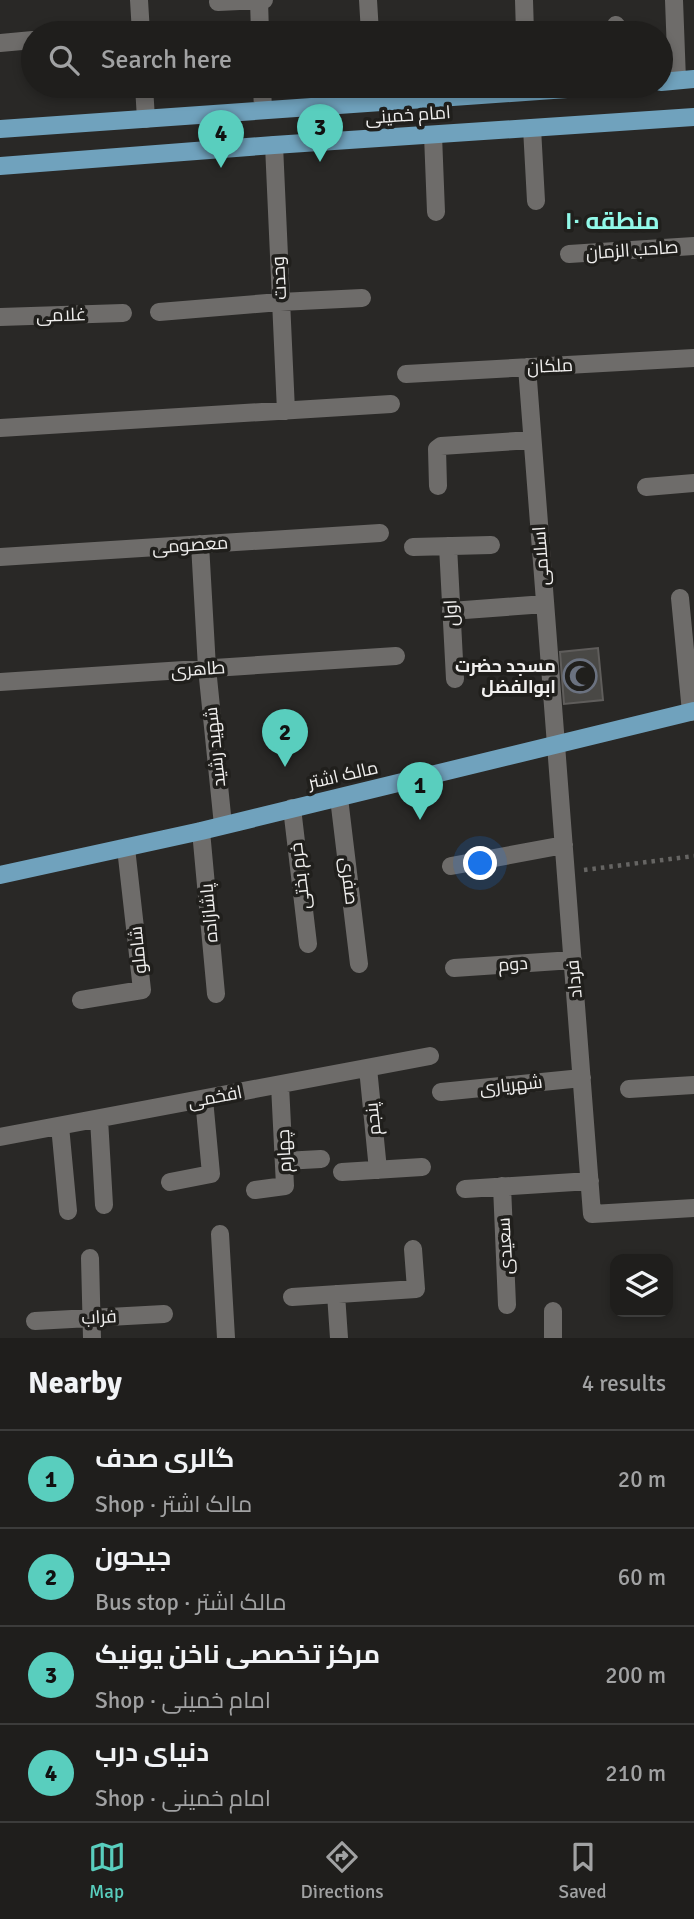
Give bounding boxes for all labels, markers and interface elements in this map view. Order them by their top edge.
search box [21,21,673,98]
icon: search [45,41,83,79]
text: Search here [101,44,232,76]
street label: امام خمینی [365,101,452,130]
pin: 3 [297,104,343,162]
pin: 4 [198,110,244,168]
district label: منطقه ۱۰ [564,206,660,236]
street label: صاحب الزمان [585,236,679,264]
street label: وحدت [267,256,291,300]
street label: غلامی [36,303,86,327]
street label: ملکان [526,354,574,378]
street label: اسلامی [528,526,554,586]
street label: معصومی [151,531,229,559]
street label: اول [439,599,463,627]
place label: مسجد حضرت ابوالفضل [455,655,556,698]
street label: طاهری [170,656,226,682]
mosque icon: مسجد حضرت ابوالفضل [561,657,599,695]
street label: شهید رشید [200,706,230,788]
pin: 2 [262,709,308,767]
street label: مالک اشتر [305,756,380,794]
pin: 1 [397,762,443,820]
street label: خرم بختی [285,841,316,911]
your location [463,846,497,880]
street label: صفری [335,856,363,906]
street label: پاشازاده [195,882,224,943]
street label: شاملو [125,925,151,975]
street label: دوم [497,952,529,977]
street label: فرداد [561,959,587,999]
street label: شهریاری [478,1071,544,1099]
street label: افخمی [186,1081,244,1113]
street label: پنجم [360,1101,387,1136]
street label: چهارم [272,1129,297,1173]
street label: سعیدی [493,1217,517,1275]
map controls [610,1254,673,1317]
button: layers [610,1254,673,1317]
street label: فراب [81,1305,117,1329]
text: Nearby [28,1365,122,1402]
text: 4 results [582,1369,666,1398]
text: گالری صدف [95,1443,234,1475]
text: 1 [45,1465,57,1494]
text: 20 m [618,1465,666,1494]
text: Shop · مالک اشتر [95,1490,252,1519]
text: جیحون [95,1541,171,1573]
text: 2 [45,1563,57,1592]
text: 60 m [618,1563,666,1592]
text: Bus stop · مالک اشتر [95,1588,286,1617]
text: مرکز تخصصی ناخن یونیک [95,1639,380,1671]
text: 3 [45,1661,57,1690]
text: 200 m [605,1661,666,1690]
text: Shop · امام خمینی [95,1686,271,1715]
text: دنیای درب [95,1737,209,1769]
text: 4 [45,1759,57,1788]
text: 210 m [605,1759,666,1788]
text: Shop · امام خمینی [95,1784,271,1813]
tab: Map [88,1838,126,1904]
tab: Directions [301,1838,384,1904]
tab: Saved [559,1838,606,1904]

